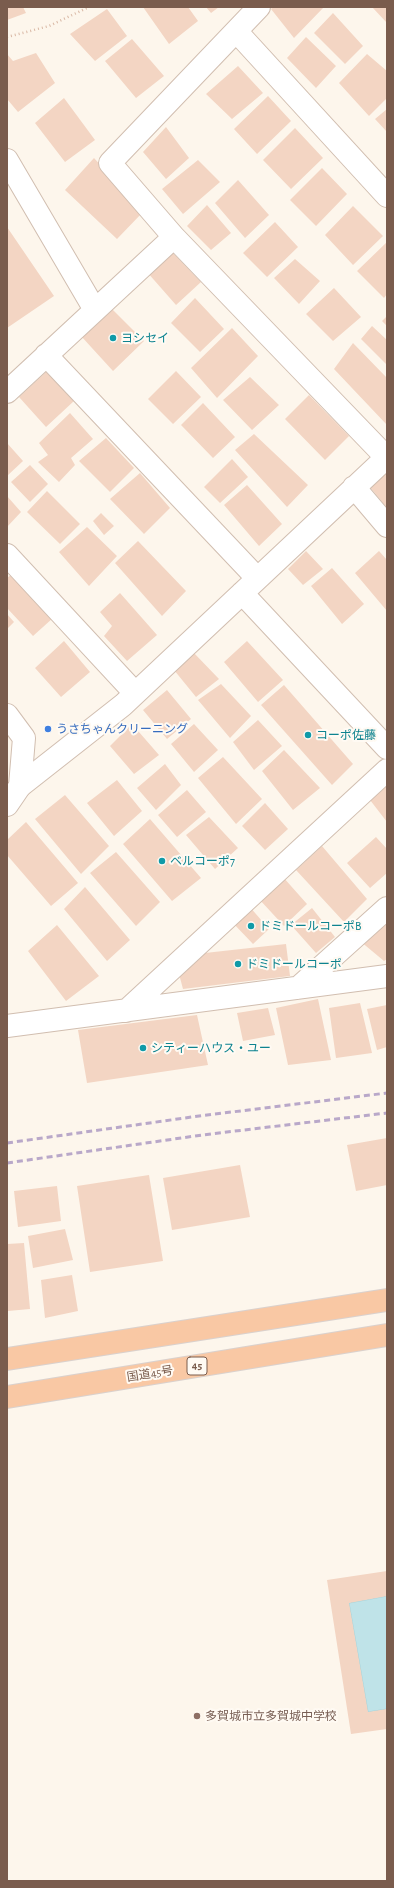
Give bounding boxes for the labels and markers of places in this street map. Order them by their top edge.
place label: ヨシセイ [121,331,169,345]
marker: ヨシセイ [108,333,118,343]
place label: うさちゃんクリーニング [56,722,188,736]
marker: うさちゃんクリーニング [43,724,53,734]
place label: コーポ佐藤 [316,728,376,742]
marker: コーポ佐藤 [303,730,313,740]
place label: ベルコーポ7 [170,854,235,868]
marker: ベルコーポ7 [157,856,167,866]
place label: ドミドールコーポB [259,919,361,933]
marker: ドミドールコーポB [246,921,256,931]
place label: ドミドールコーポ [246,957,342,971]
marker: ドミドールコーポ [233,959,243,969]
place label: シティーハウス・ユー [151,1041,271,1055]
marker: シティーハウス・ユー [138,1043,148,1053]
place label: 多賀城市立多賀城中学校 [205,1709,337,1723]
marker: 多賀城市立多賀城中学校 [192,1711,202,1721]

